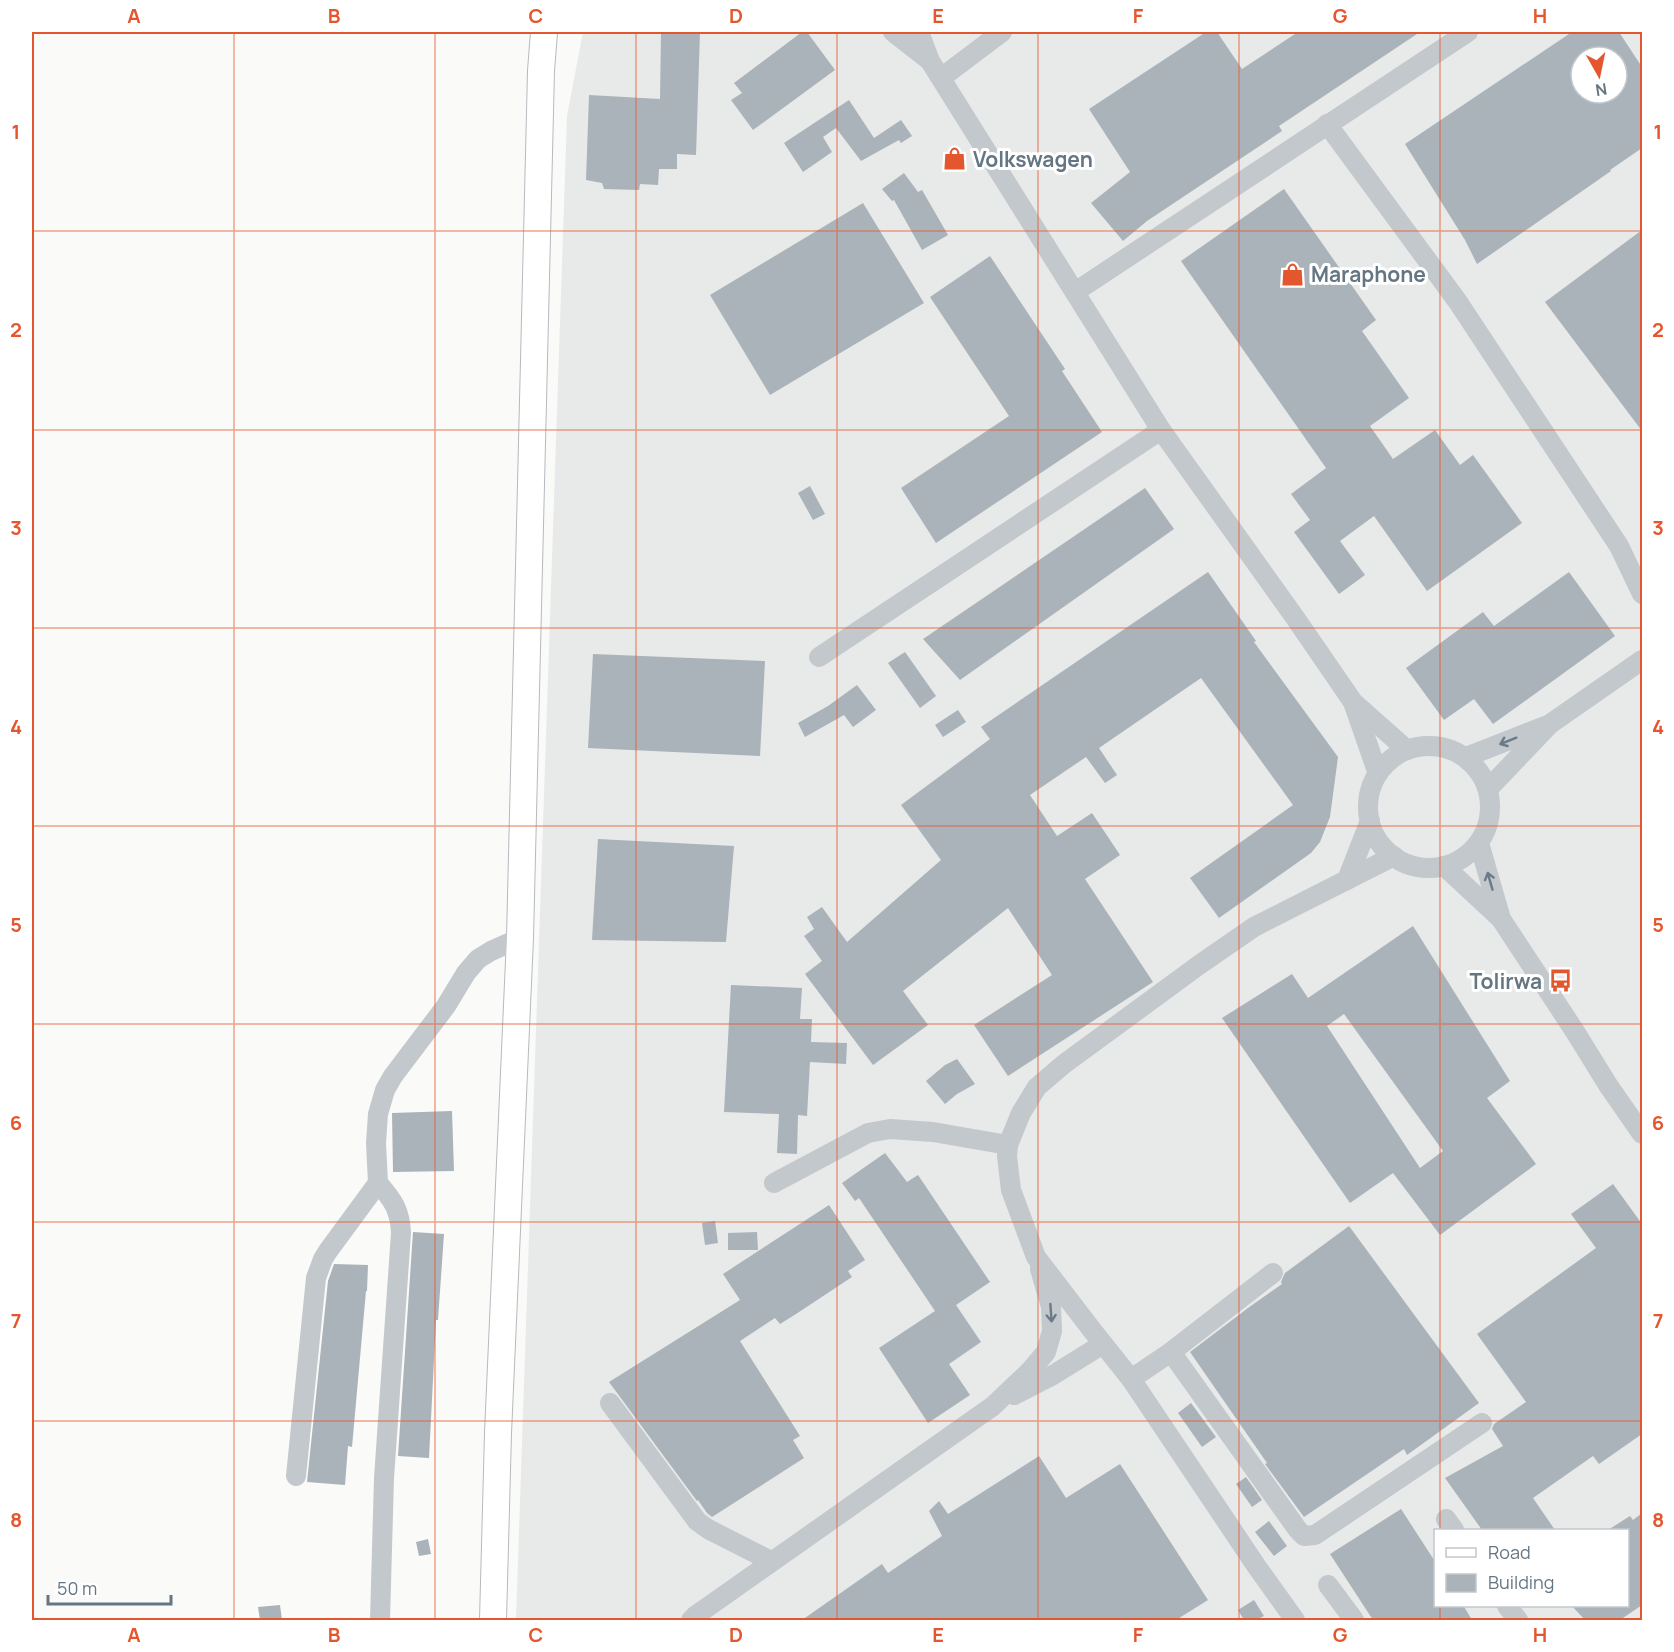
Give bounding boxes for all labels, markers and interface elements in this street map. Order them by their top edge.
text: A [127,2,141,29]
text: B [328,2,341,29]
text: C [529,2,543,29]
text: D [729,2,743,29]
text: E [932,2,944,29]
text: F [1133,2,1144,29]
text: G [1333,2,1348,29]
text: H [1533,2,1547,29]
north arrow [1569,45,1629,105]
text: N [1594,78,1609,102]
text: 1 [12,118,20,145]
text: 1 [1654,118,1662,145]
place label: Volkswagen [973,145,1093,173]
shop icon: Volkswagen [942,146,968,172]
place label: Maraphone [1311,260,1426,288]
shop icon: Maraphone [1280,261,1306,287]
text: 2 [10,316,22,343]
text: 2 [1652,316,1664,343]
text: 3 [10,514,22,541]
text: 3 [1652,514,1664,541]
text: 4 [10,713,22,740]
text: 4 [1652,713,1664,740]
one-way arrow [1499,736,1518,747]
one-way arrow [1483,872,1495,891]
text: 5 [10,911,22,938]
text: 5 [1652,911,1664,938]
place label: Tolirwa [1469,967,1542,995]
bus stop icon: Tolirwa [1547,968,1573,994]
text: 6 [10,1109,22,1136]
text: 6 [1652,1109,1664,1136]
one-way arrow [1046,1303,1057,1322]
text: 7 [11,1307,21,1334]
text: 7 [1653,1307,1663,1334]
text: 8 [10,1506,22,1533]
text: 8 [1652,1506,1664,1533]
legend [1434,1529,1629,1607]
text: Road [1488,1540,1531,1564]
scale bar [48,1568,171,1606]
text: Building [1488,1570,1554,1594]
text: 50 m [57,1576,97,1600]
text: A [127,1621,141,1648]
text: B [328,1621,341,1648]
text: C [529,1621,543,1648]
text: D [729,1621,743,1648]
text: E [932,1621,944,1648]
text: F [1133,1621,1144,1648]
text: G [1333,1621,1348,1648]
text: H [1533,1621,1547,1648]

